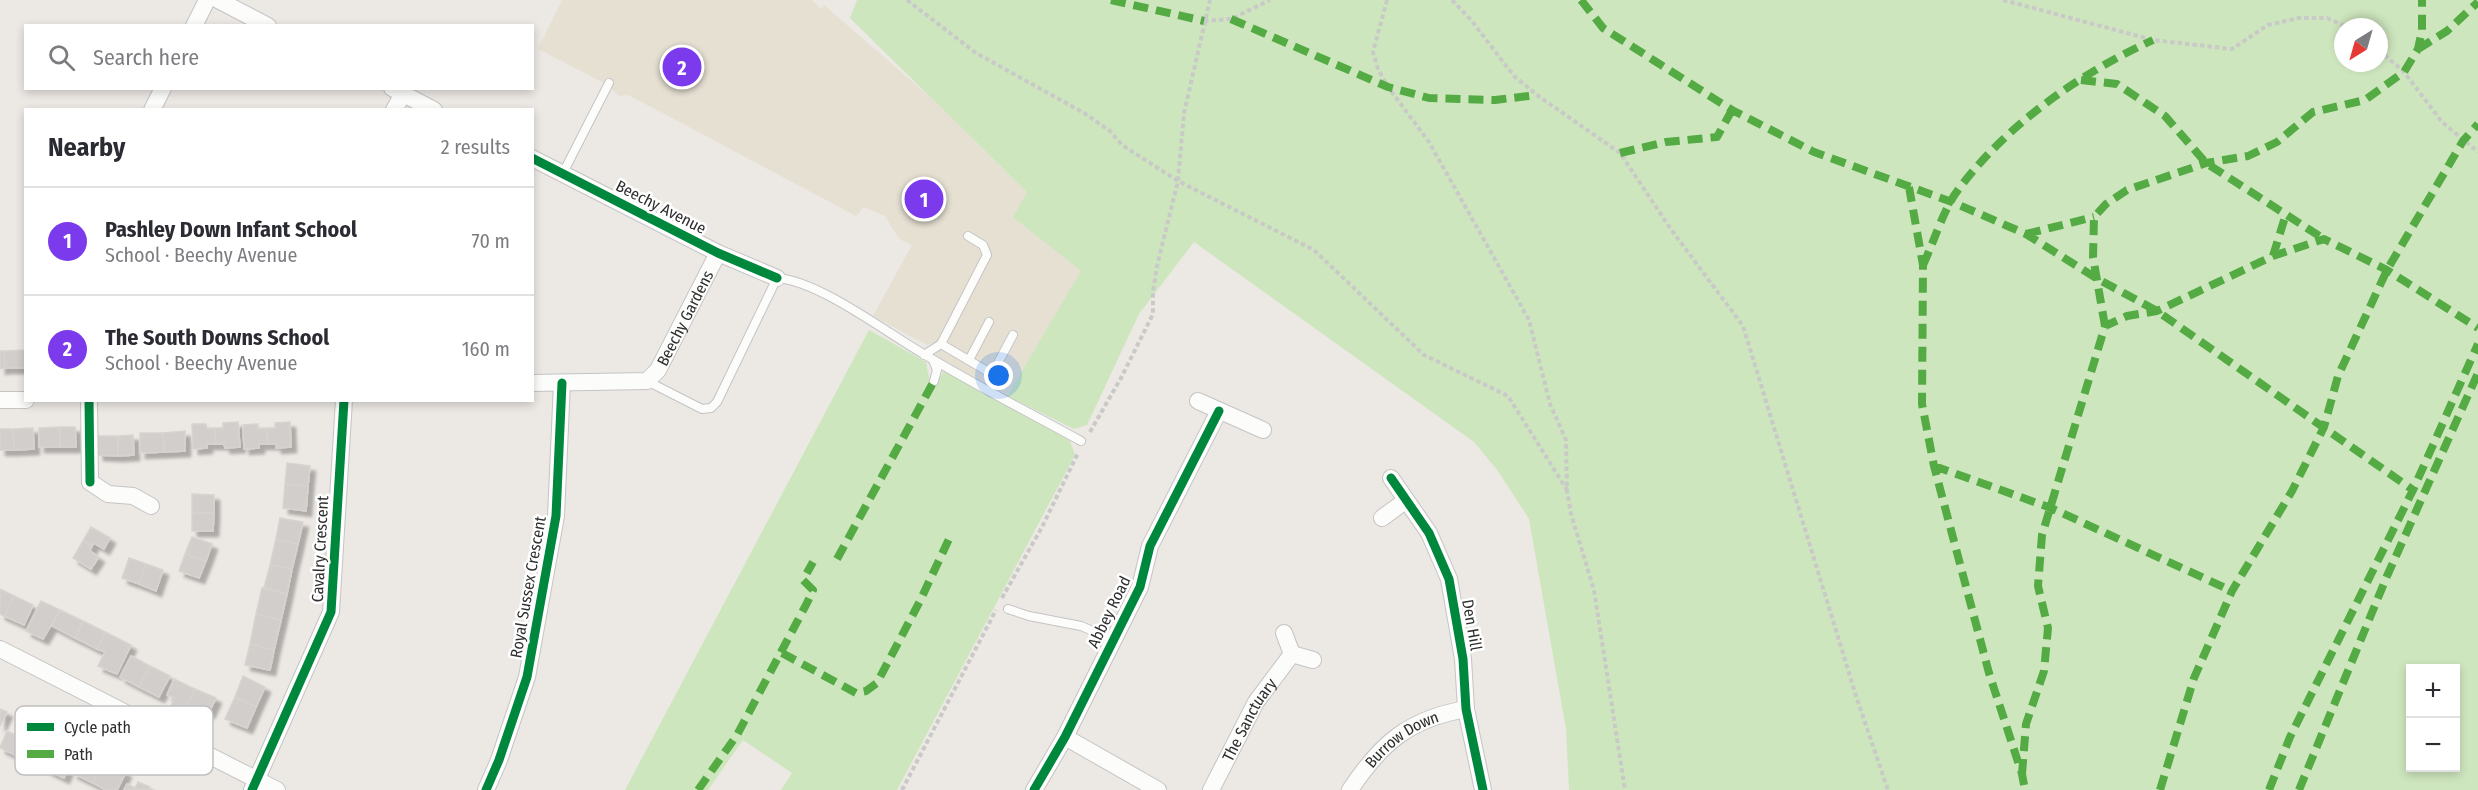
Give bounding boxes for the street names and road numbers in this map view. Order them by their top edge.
street label: Beechy Avenue [613,176,709,238]
street label: Beechy Gardens [652,267,717,369]
street label: Cavalry Crescent [308,494,332,603]
street label: Royal Sussex Crescent [506,514,550,659]
street label: Abbey Road [1084,573,1134,651]
street label: Den Hill [1458,598,1486,652]
street label: The Sanctuary [1218,674,1281,764]
street label: Burrow Down [1361,707,1441,771]

